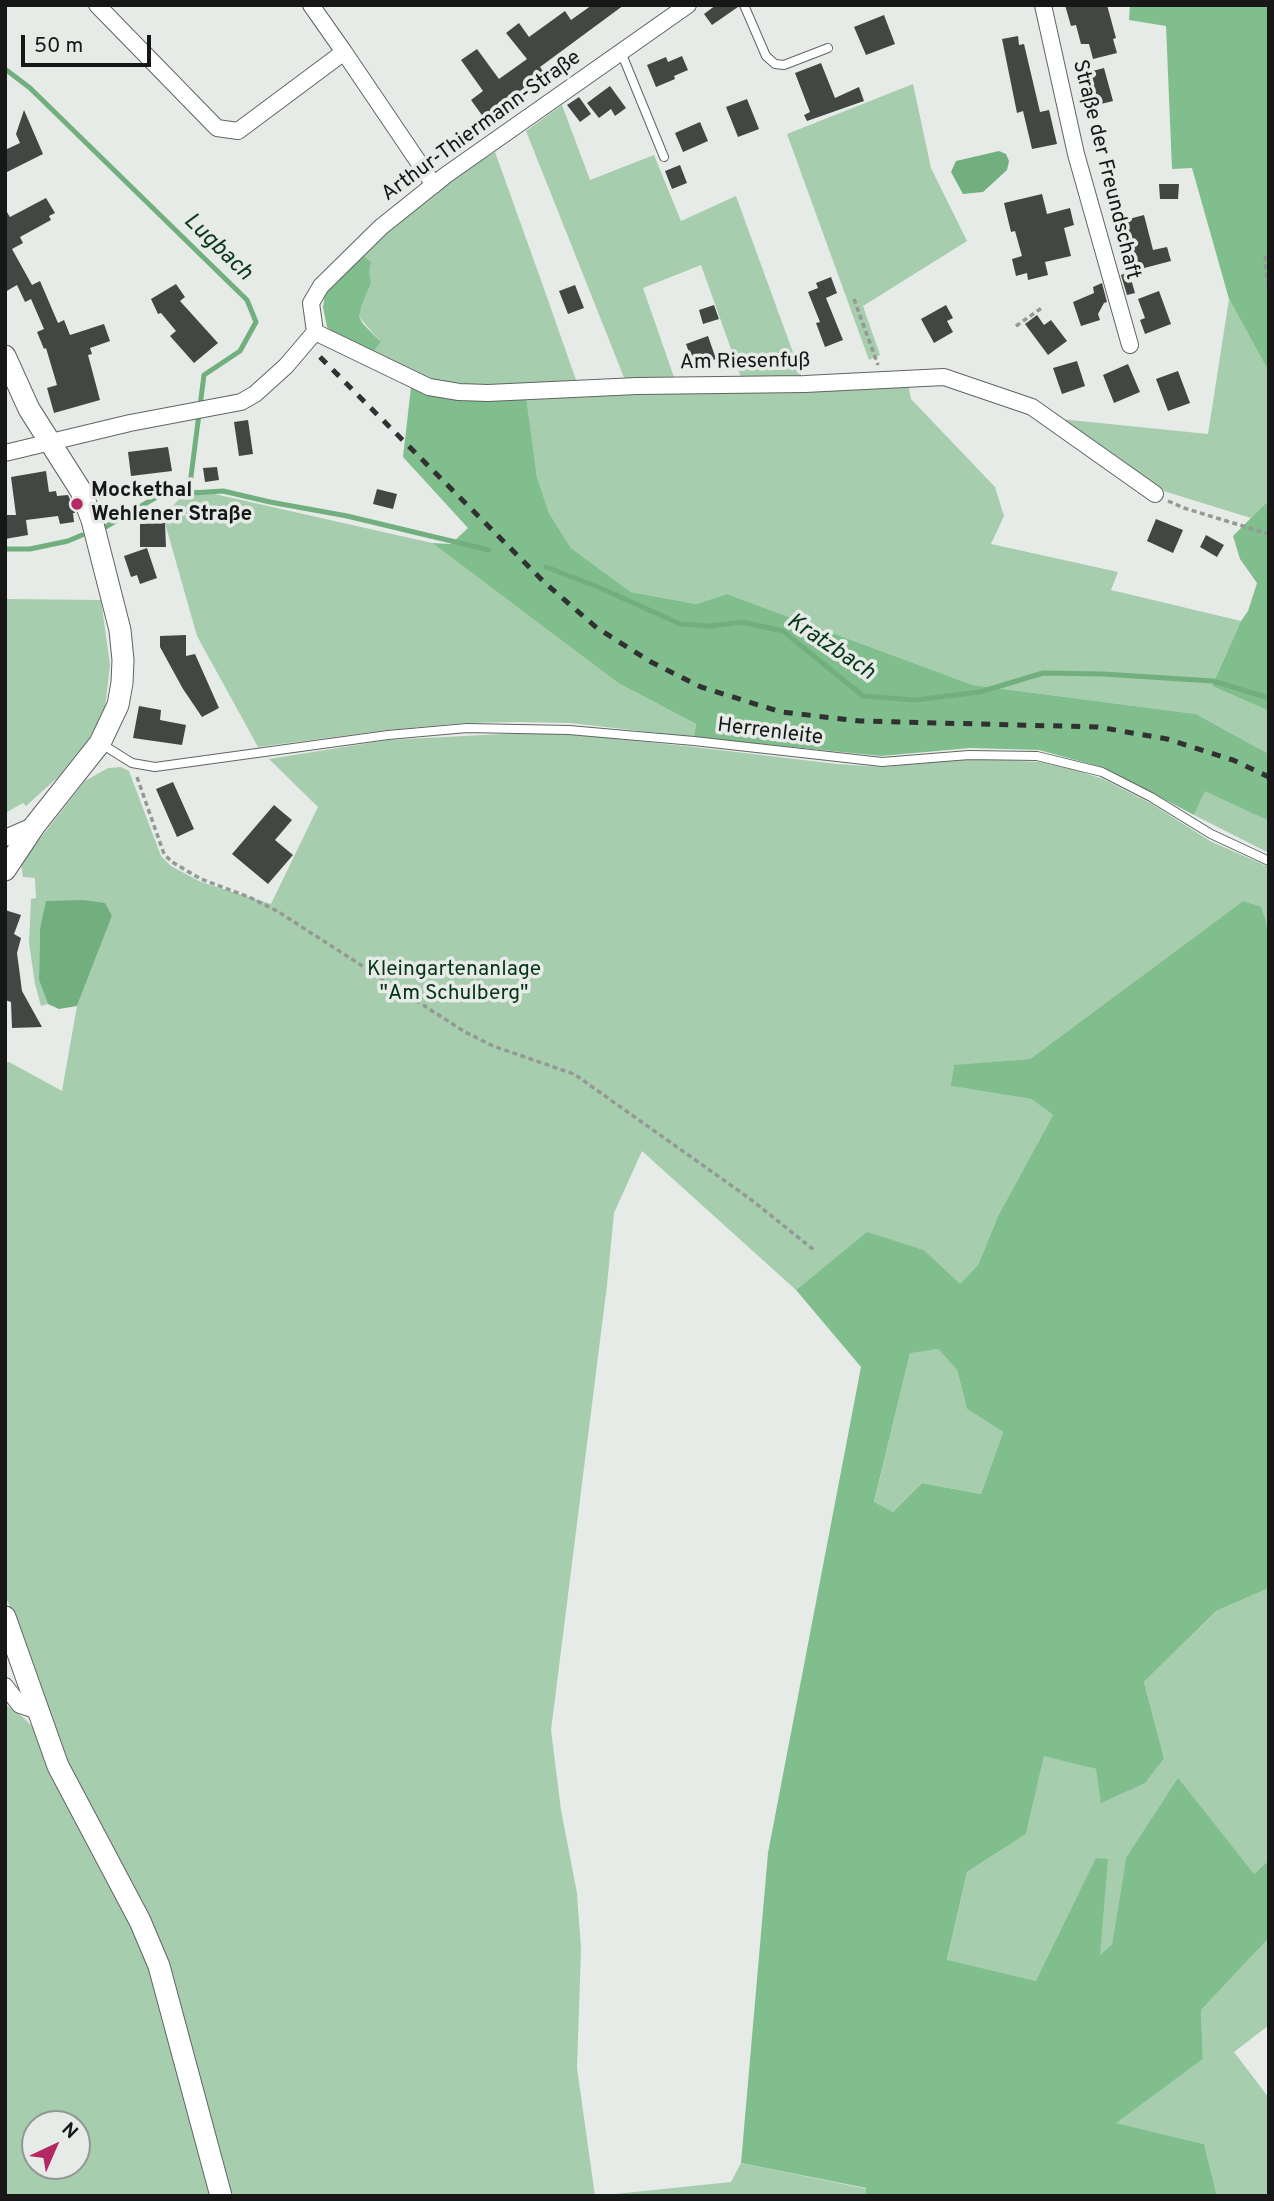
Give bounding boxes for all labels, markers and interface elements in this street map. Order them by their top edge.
scale bar [24,21,154,65]
text: 50 m [34,33,83,60]
street label: Arthur-Thiermann-Straße [377,46,587,208]
street label: Straße der Freundschaft [1065,57,1145,283]
water label: Lugbach [177,208,257,288]
street label: Am Riesenfuß [680,349,810,377]
place label: Mockethal Wehlener Straße [91,479,252,529]
marker: Mockethal Wehlener Straße [69,496,85,512]
water label: Kratzbach [781,608,879,688]
street label: Herrenleite [716,714,824,752]
park label: Kleingartenanlage "Am Schulberg" [367,958,541,1008]
north arrow [21,2110,91,2180]
text: N [56,2118,82,2145]

